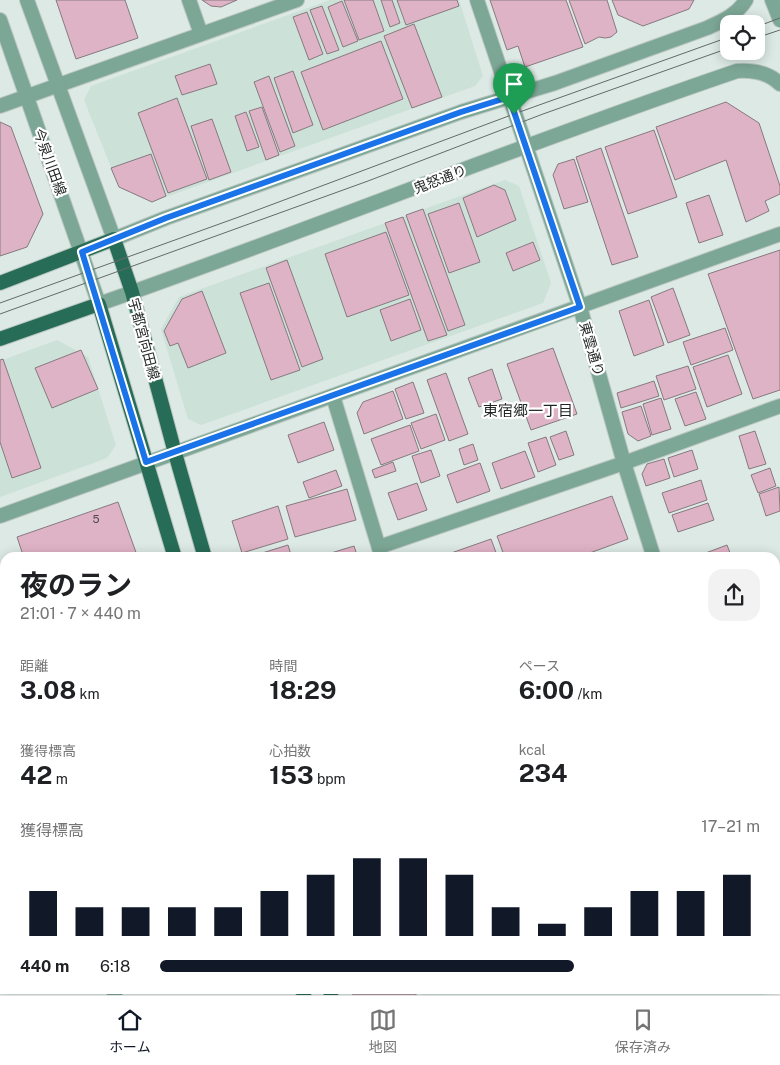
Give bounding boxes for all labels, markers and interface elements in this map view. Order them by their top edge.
map controls [720,15,765,60]
button: locate [720,15,765,60]
pin [493,63,535,114]
icon: arrive [500,70,528,98]
street label: 今泉川田線 [31,126,69,198]
street label: 鬼怒通り [411,161,469,197]
street label: 宇都宮向田線 [125,296,163,382]
street label: 東雲通り [577,320,607,378]
district label: 東宿郷一丁目 [483,402,573,419]
house number: 5 [92,513,100,525]
text: 夜のラン [20,568,132,601]
button: share [708,569,760,621]
text: 21:01 · 7 × 440 m [20,604,141,623]
text: 距離 [20,658,48,674]
text: 時間 [269,658,297,674]
text: ペース [519,658,560,674]
text: 3.08 [20,675,76,705]
text: 18:29 [269,675,336,705]
text: 6:00 [519,675,574,705]
text: km [76,686,100,702]
text: /km [574,686,602,702]
text: kcal [519,742,546,758]
text: 獲得標高 [20,743,76,759]
text: 心拍数 [269,743,311,759]
text: 234 [519,758,567,788]
text: 42 [20,760,52,790]
text: 153 [269,760,314,790]
text: m [52,771,68,787]
text: bpm [314,771,346,787]
text: 17–21 m [701,817,760,836]
text: 獲得標高 [20,821,84,840]
text: 440 m [20,957,69,976]
text: 6:18 [100,957,130,976]
tab: ホーム [109,1006,151,1056]
tab: 地図 [369,1006,397,1056]
tab: 保存済み [615,1006,671,1056]

